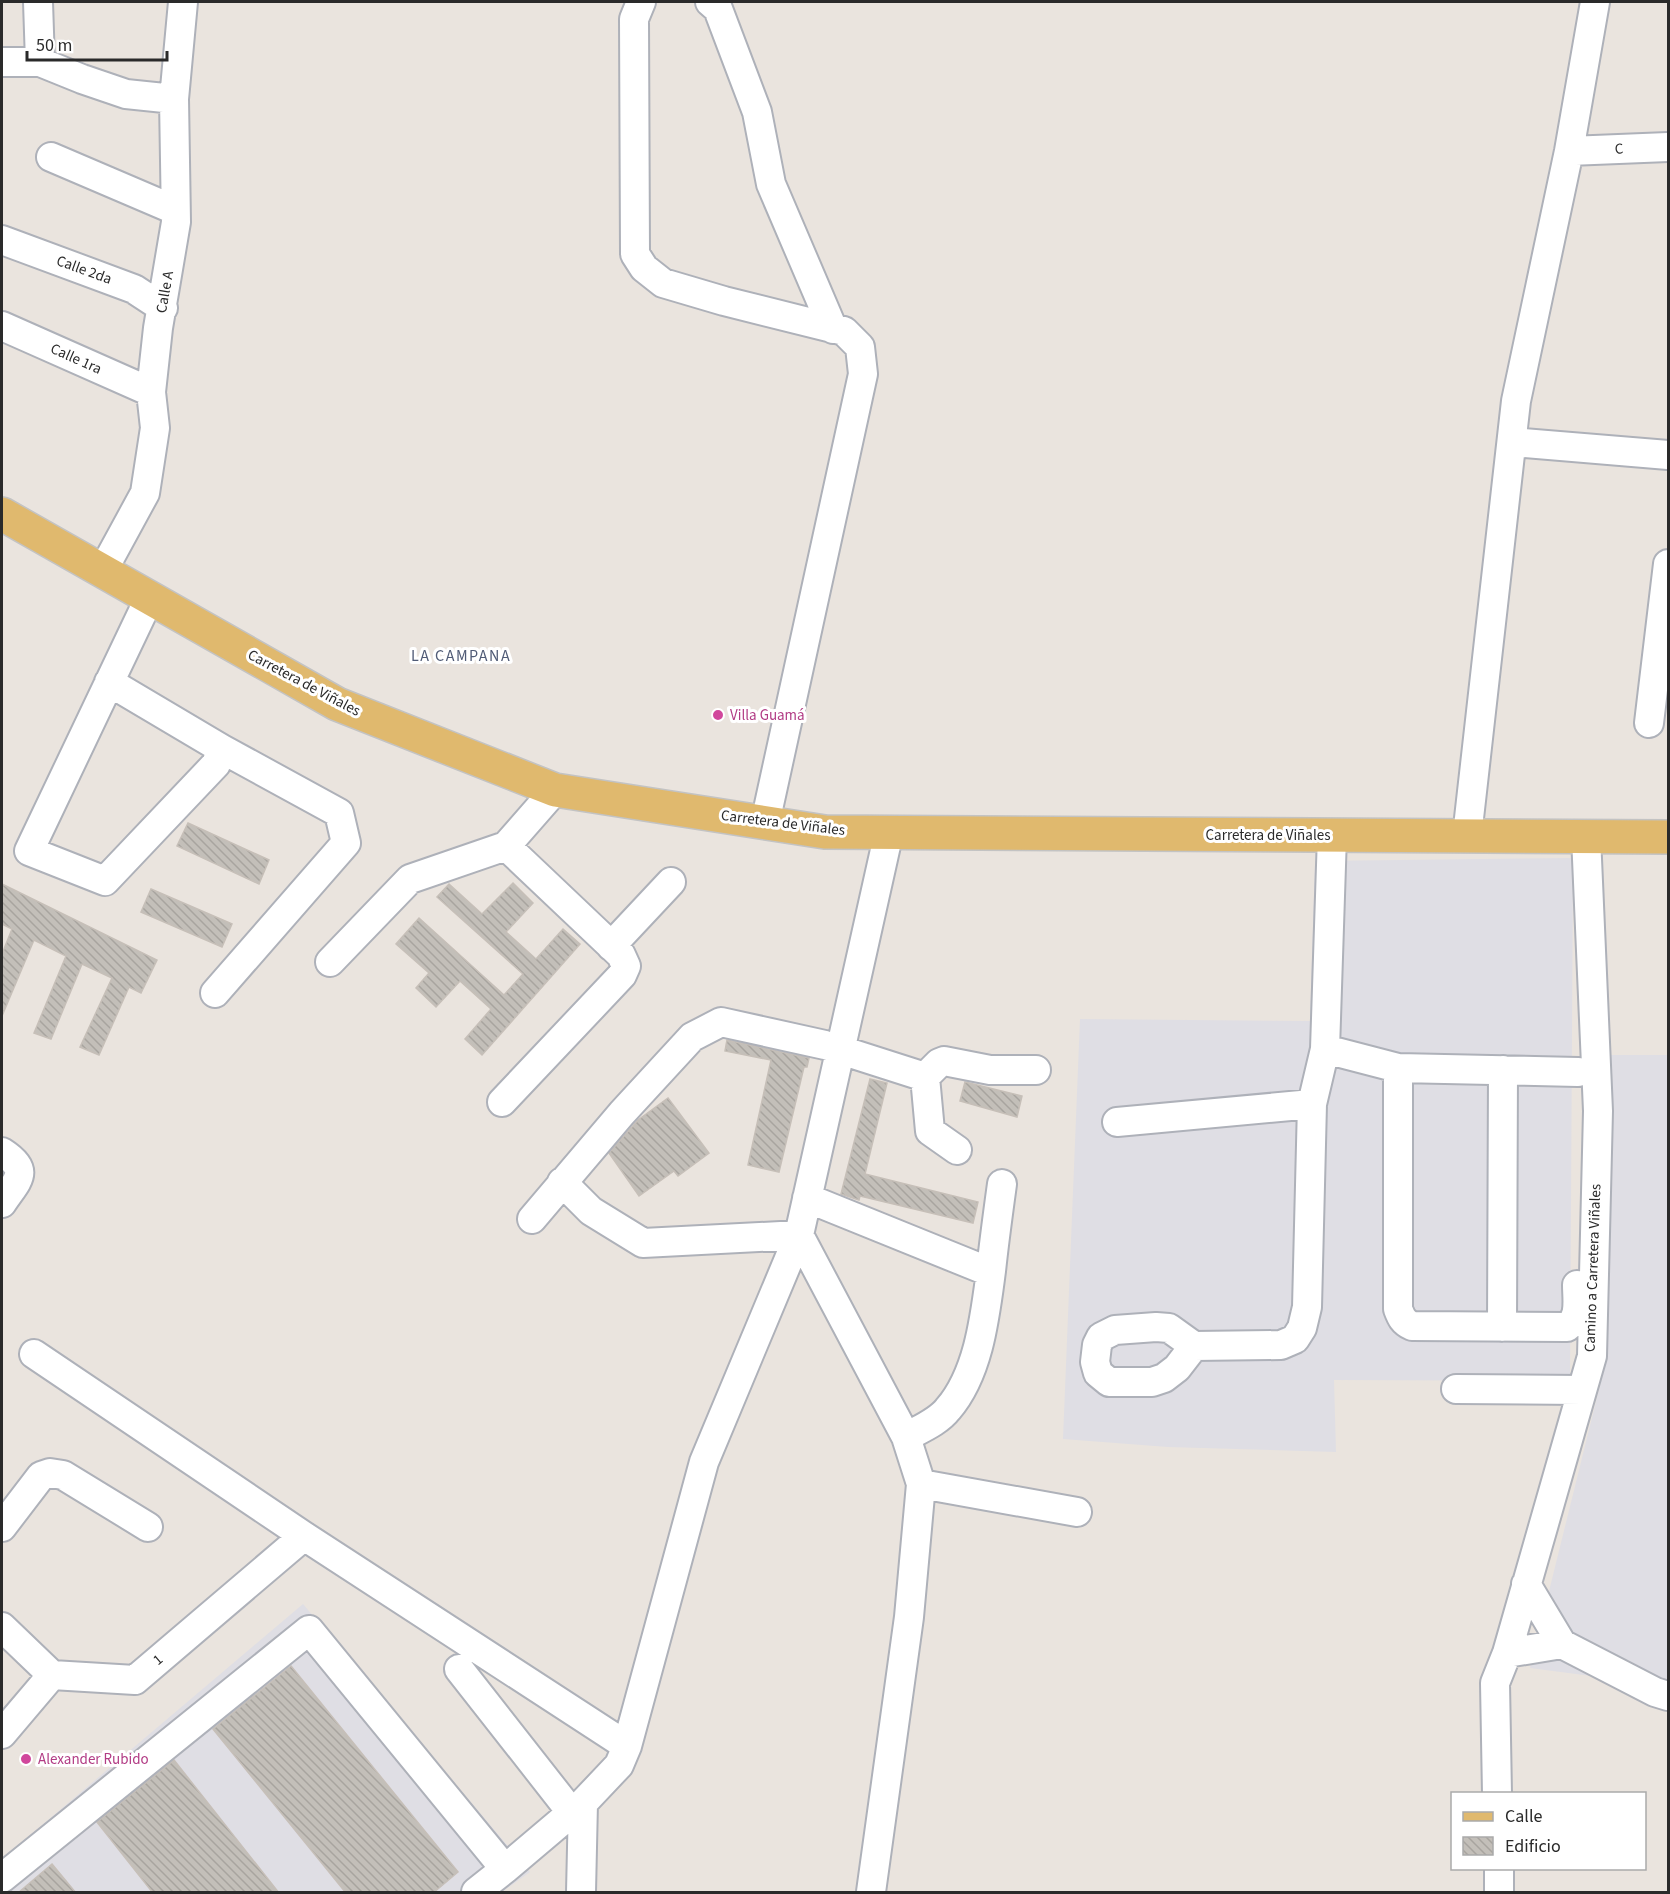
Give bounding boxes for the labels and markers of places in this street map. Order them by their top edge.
place label: Villa Guamá [730,705,805,726]
marker: Villa Guamá [711,708,725,722]
place label: Alexander Rubido [38,1749,149,1770]
marker: Alexander Rubido [19,1752,33,1766]

